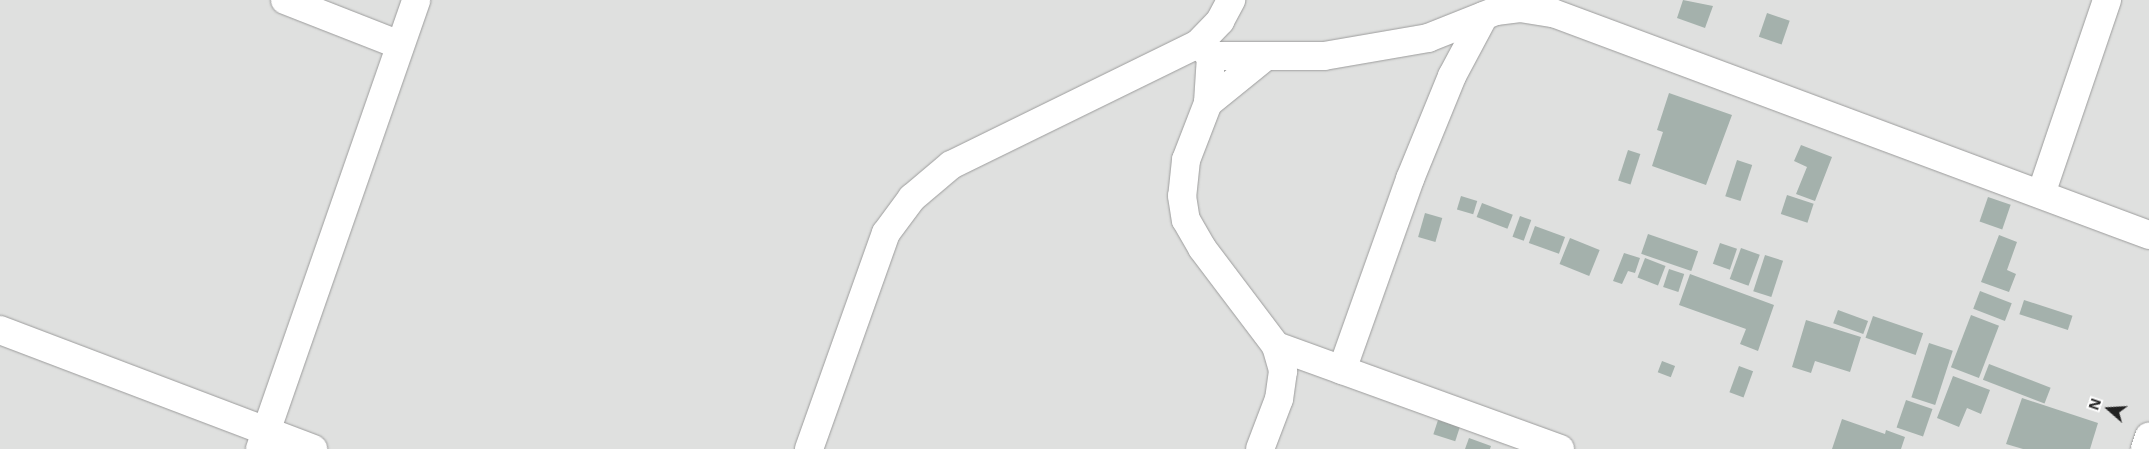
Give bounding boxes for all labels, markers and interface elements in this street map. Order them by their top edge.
north arrow [2084,384,2134,434]
text: N [2084,395,2105,412]

